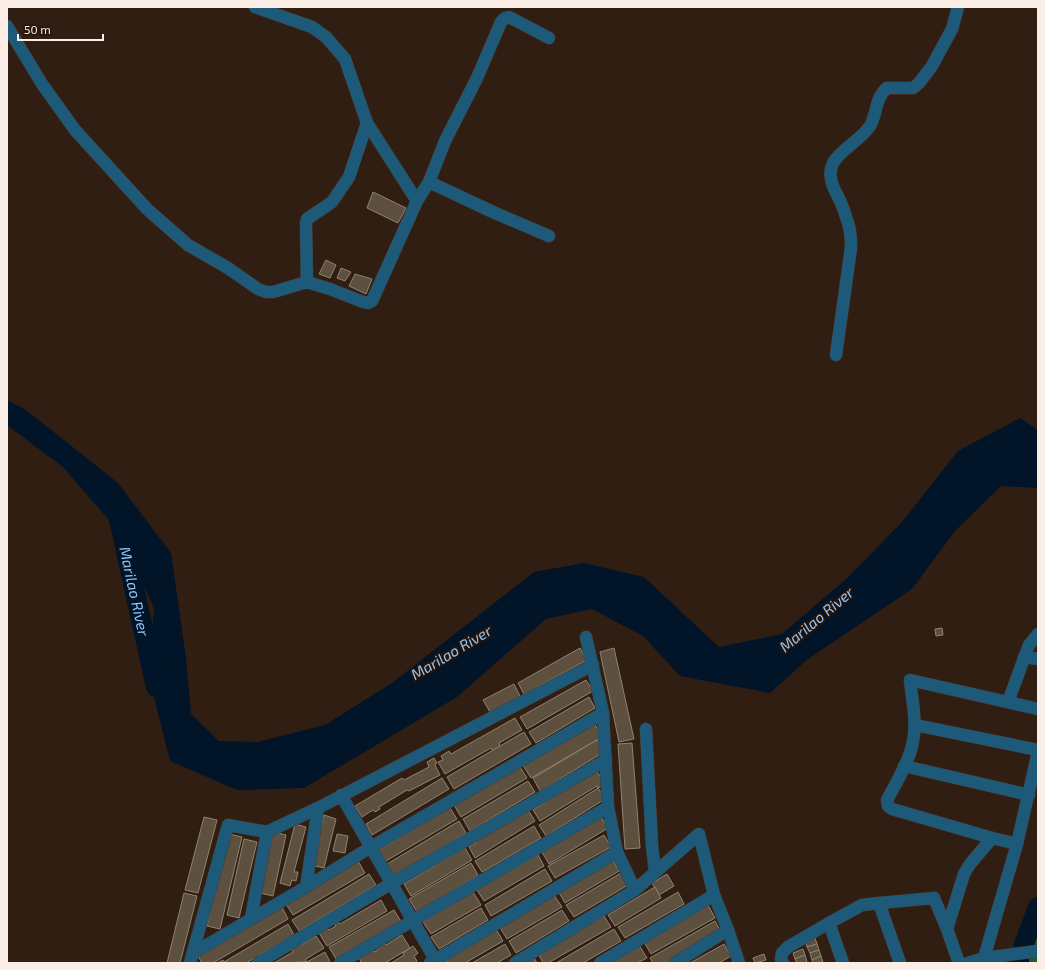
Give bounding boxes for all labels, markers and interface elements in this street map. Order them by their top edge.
scale bar [18,16,103,42]
text: 50 m [24,22,51,36]
water label: Marilao River [116,545,154,639]
water label: Marilao River [775,582,857,655]
water label: Marilao River [407,620,496,683]

